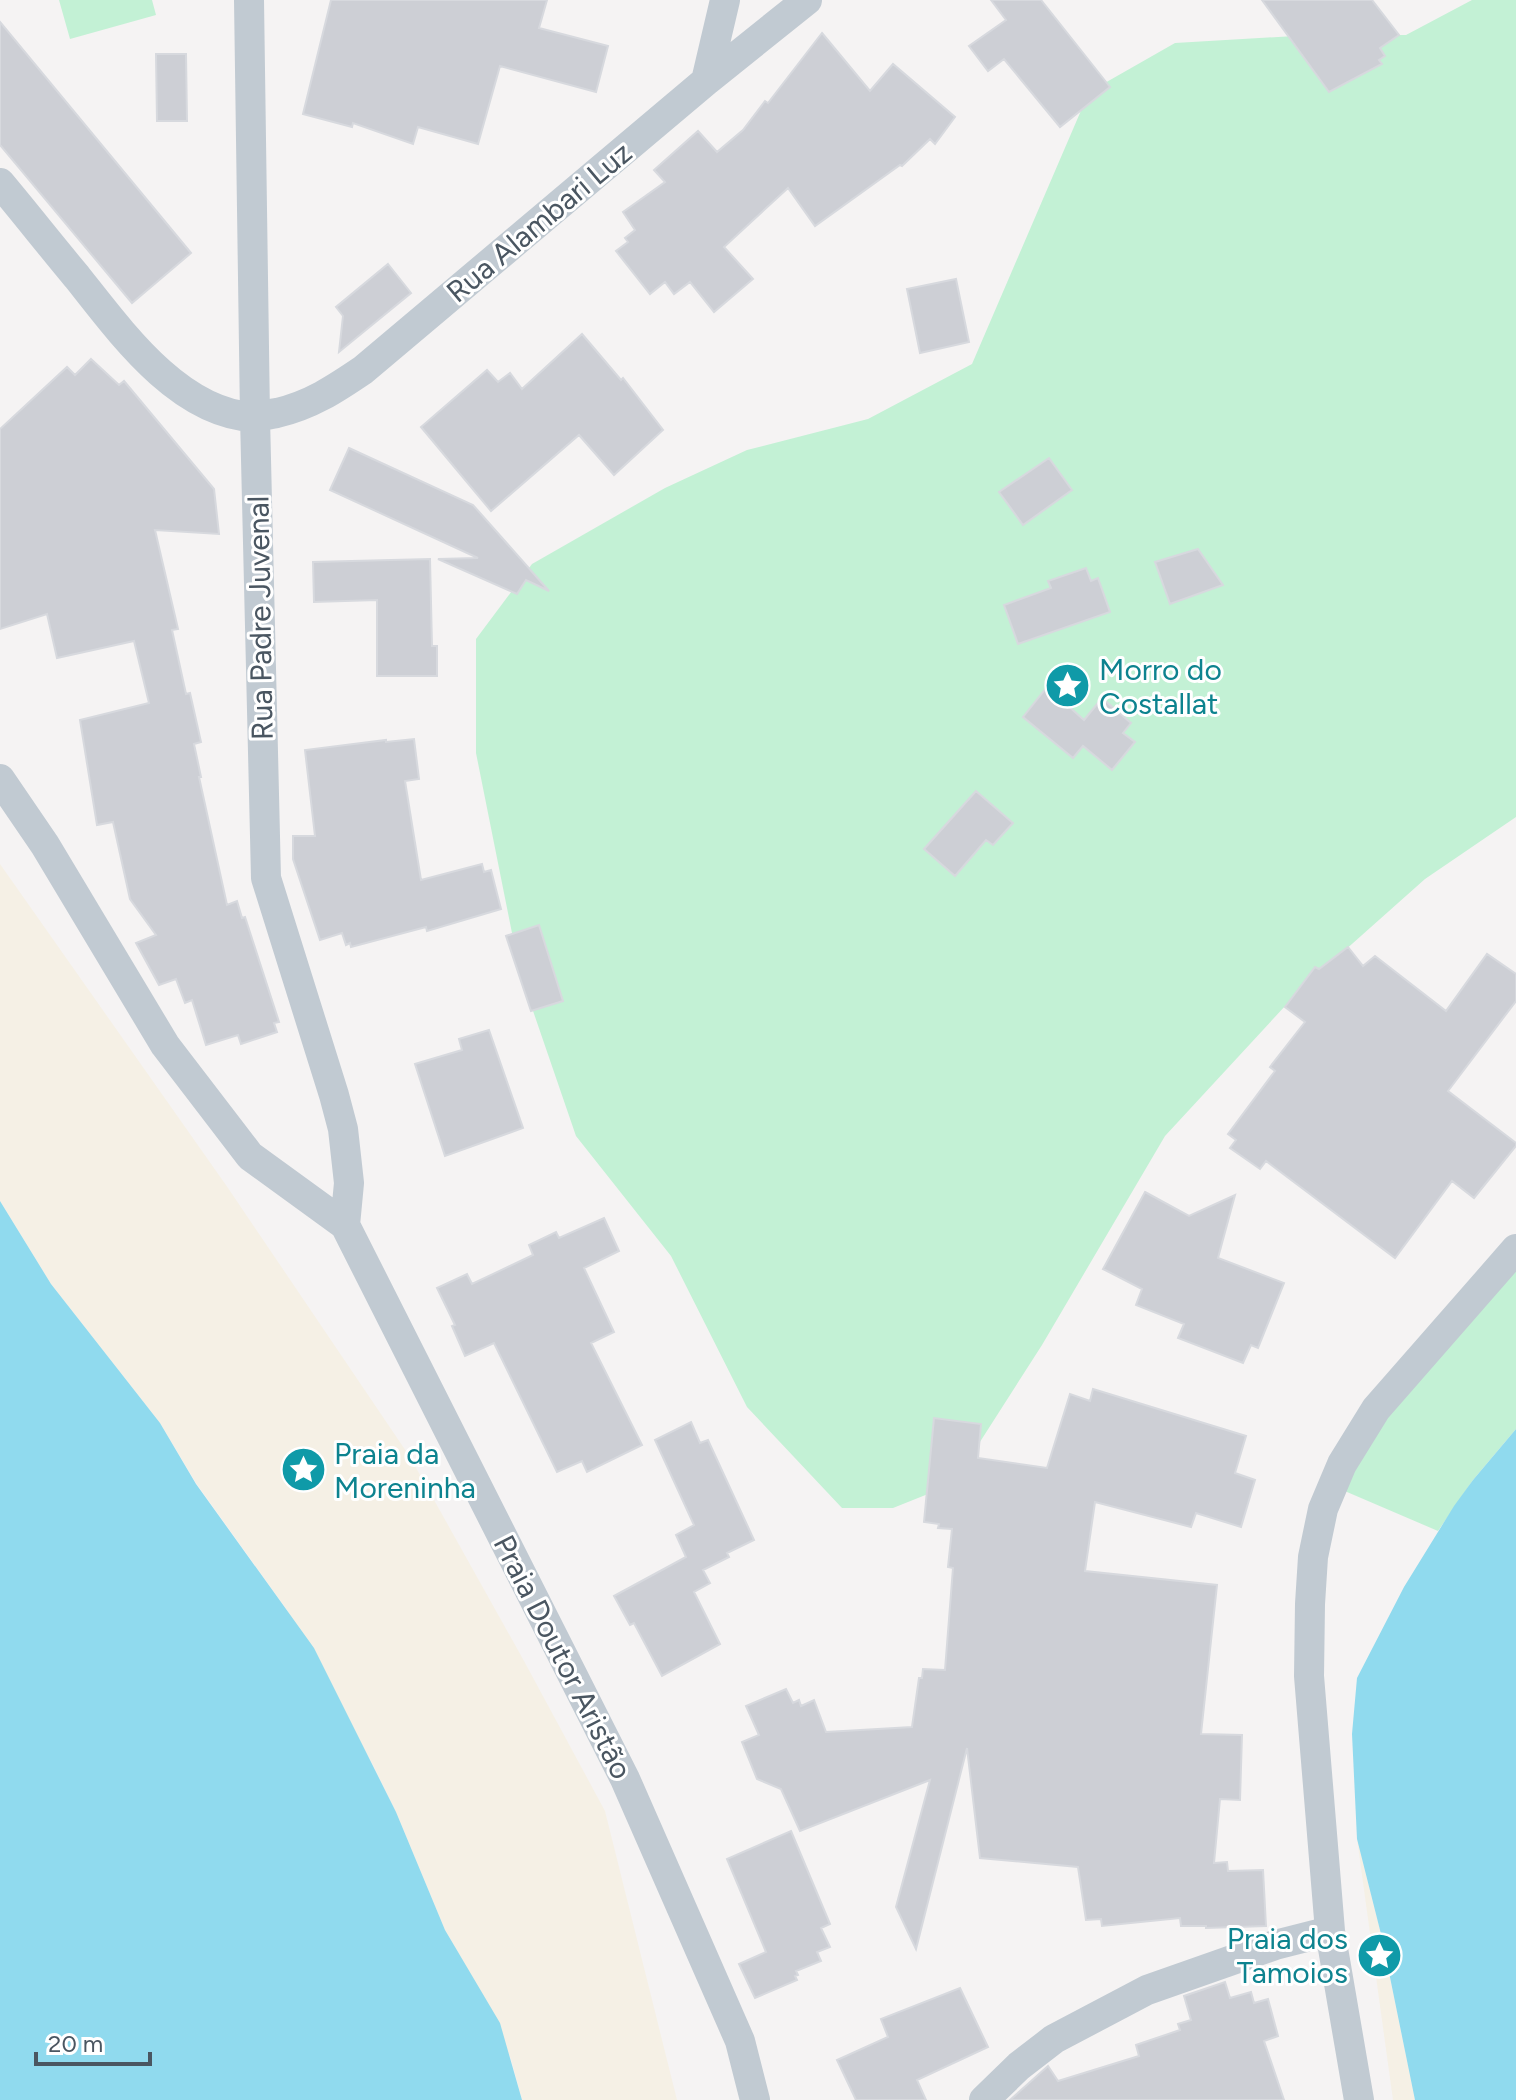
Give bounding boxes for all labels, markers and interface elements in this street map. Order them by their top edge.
street label: Rua Alambari Luz [439,134,639,310]
street label: Rua Padre Juvenal [239,495,281,741]
place label: Morro do Costallat [1099,651,1222,722]
place icon: Morro do Costallat [1044,662,1092,710]
place label: Praia da Moreninha [334,1435,476,1506]
place icon: Praia da Moreninha [279,1446,327,1494]
street label: Praia Doutor Aristão [486,1529,640,1785]
place label: Praia dos Tamoios [1227,1920,1348,1991]
place icon: Praia dos Tamoios [1355,1931,1403,1979]
scale bar [36,2016,150,2066]
text: 20 m [48,2029,103,2058]

